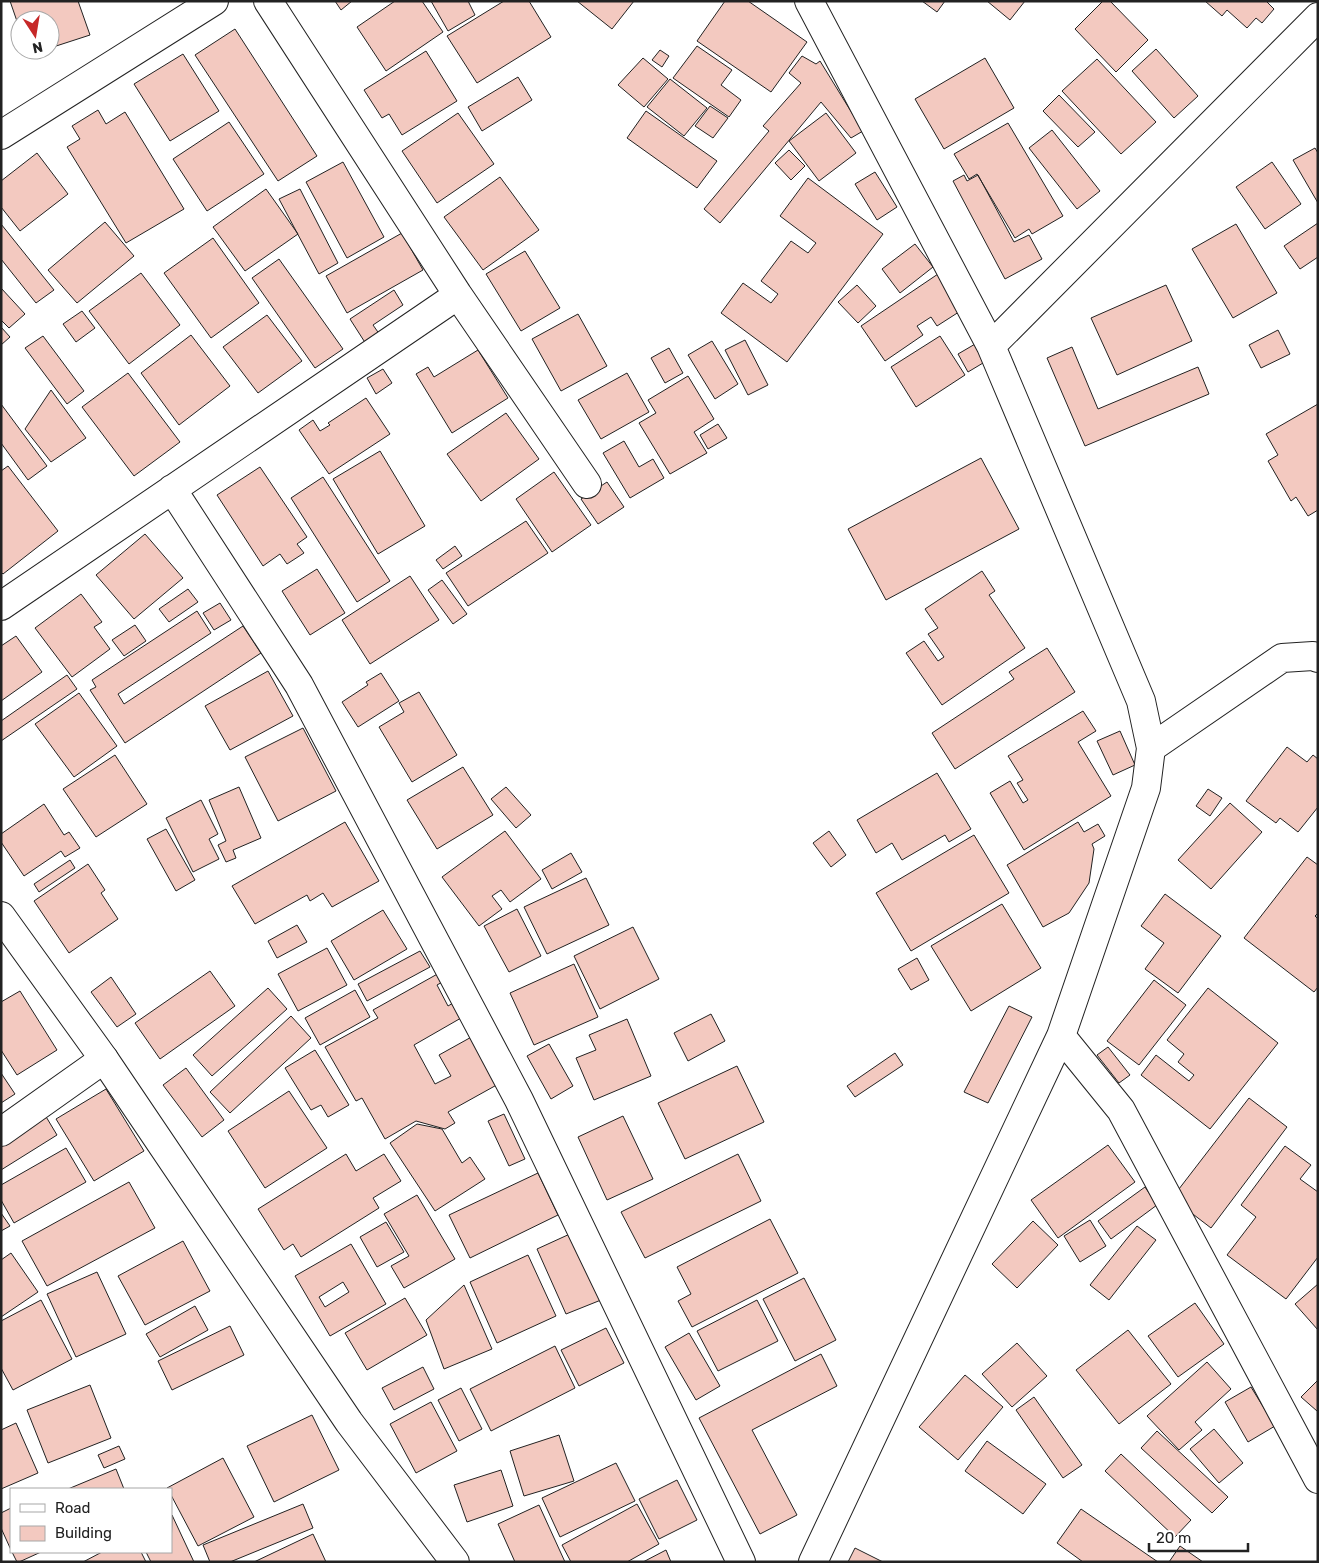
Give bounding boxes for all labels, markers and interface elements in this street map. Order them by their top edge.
north arrow [10,10,60,60]
text: N [31,38,44,57]
legend [10,1488,172,1553]
text: Road [55,1499,91,1517]
scale bar [1149,1520,1248,1552]
text: Building [55,1524,112,1542]
text: 20 m [1156,1529,1191,1547]

